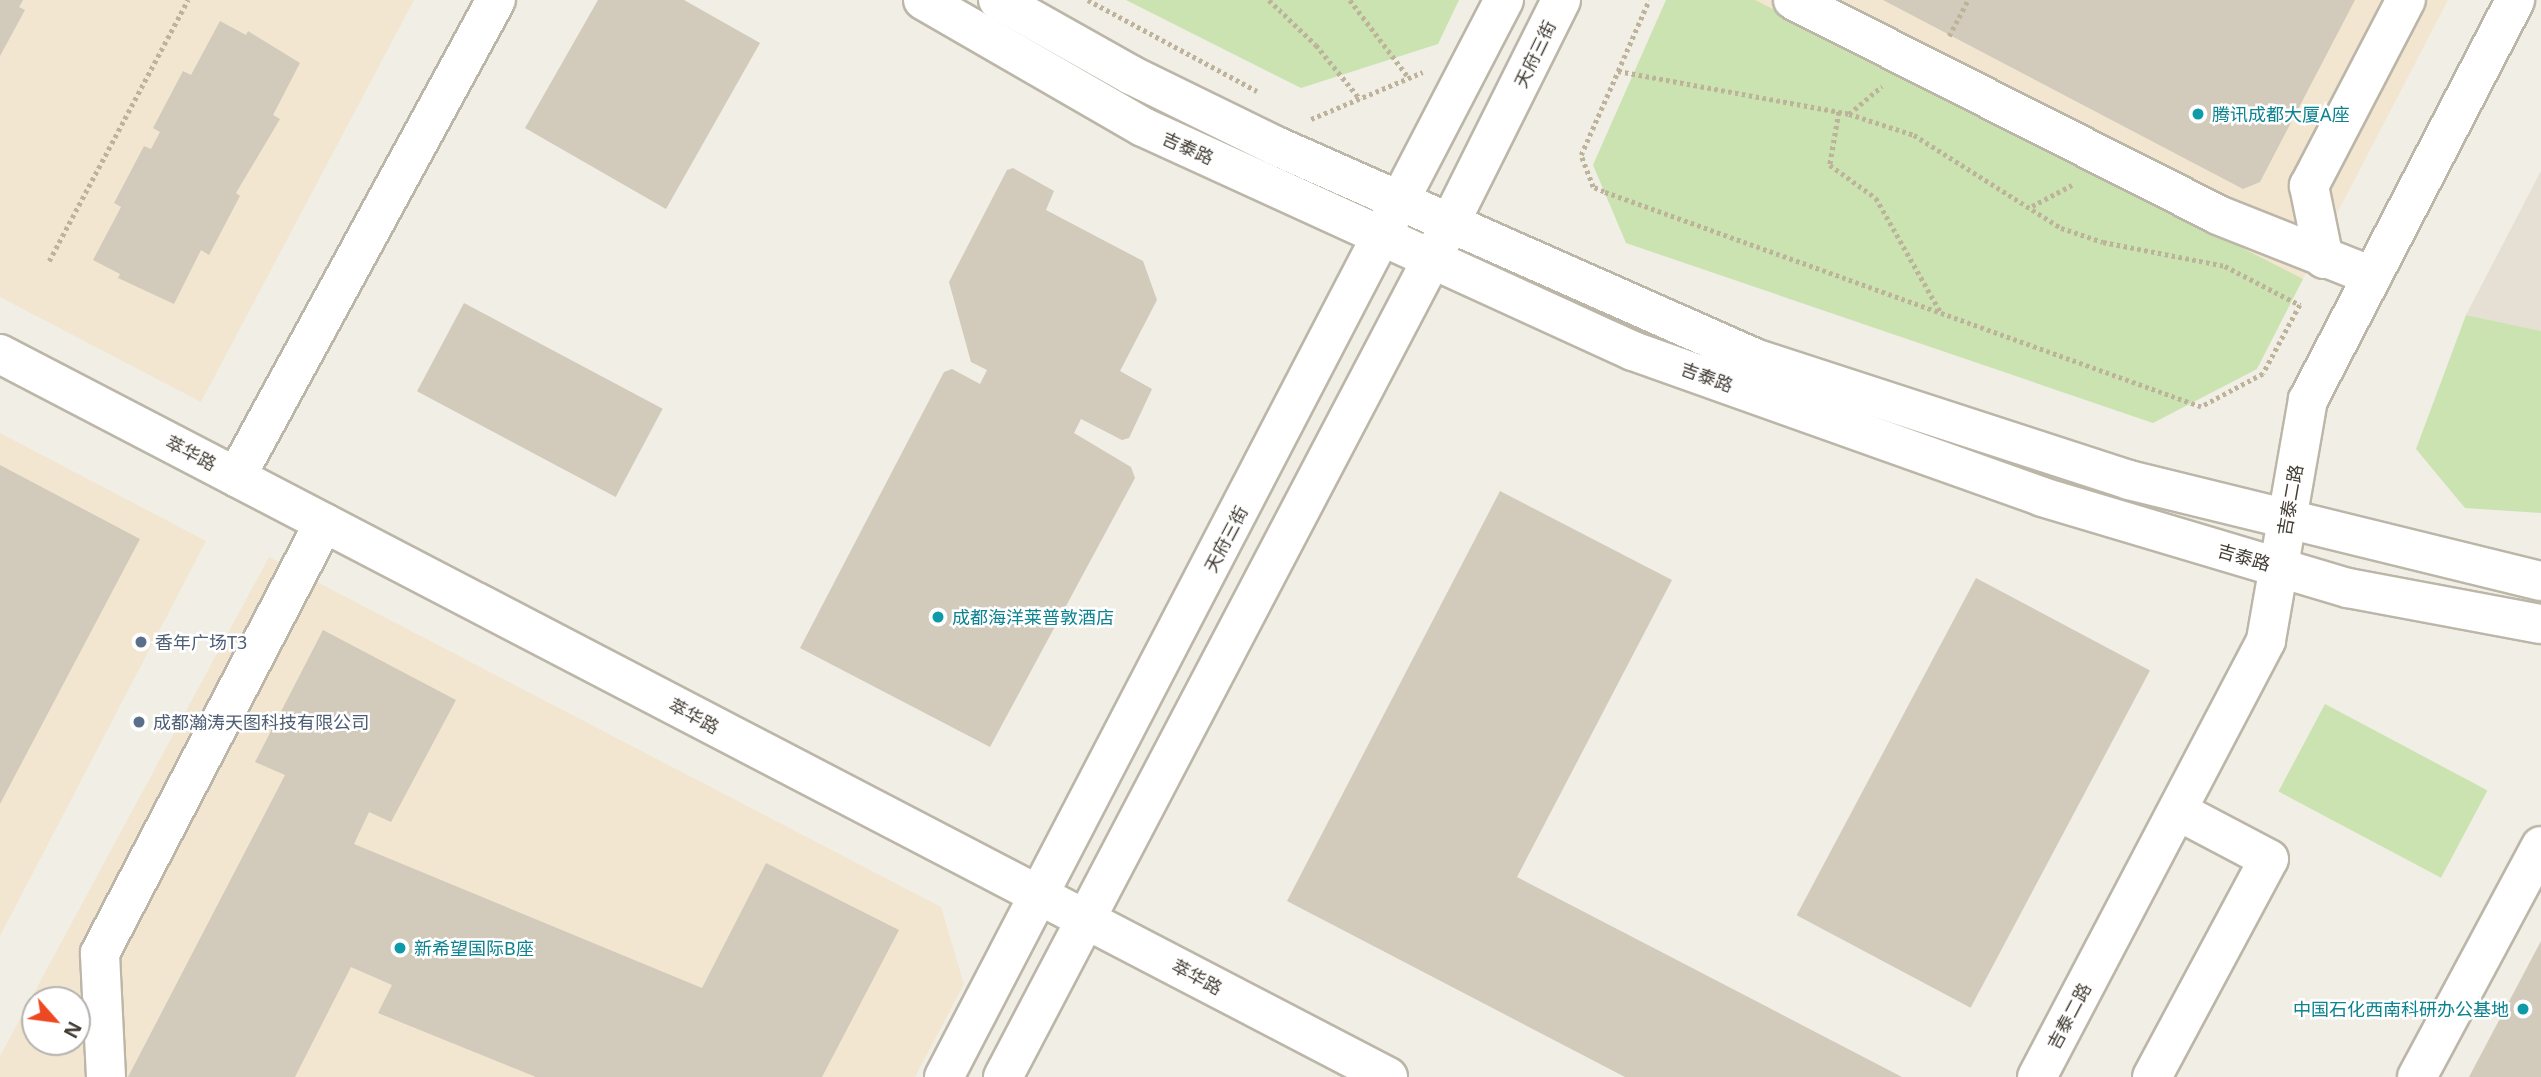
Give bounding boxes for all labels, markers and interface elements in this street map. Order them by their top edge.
street label: 天府三街 [1510,17,1560,91]
place label: 腾讯成都大厦A座 [2212,103,2350,125]
marker: 腾讯成都大厦A座 [2190,106,2206,122]
street label: 吉泰路 [1159,127,1217,169]
street label: 吉泰路 [1678,358,1736,396]
street label: 萃华路 [162,431,220,475]
street label: 吉泰二路 [2273,463,2307,537]
street label: 天府三街 [1200,502,1252,576]
street label: 吉泰路 [2215,539,2273,575]
place label: 成都海洋莱普敦酒店 [952,606,1114,628]
marker: 成都海洋莱普敦酒店 [930,609,946,625]
place label: 香年广场T3 [155,631,247,653]
marker: 香年广场T3 [133,634,149,650]
street label: 萃华路 [665,694,723,738]
place label: 成都瀚涛天图科技有限公司 [153,711,369,733]
marker: 成都瀚涛天图科技有限公司 [131,714,147,730]
place label: 新希望国际B座 [414,937,534,959]
marker: 新希望国际B座 [392,940,408,956]
street label: 萃华路 [1168,955,1226,999]
street label: 吉泰二路 [2043,979,2095,1053]
north arrow [21,986,91,1056]
place label: 中国石化西南科研办公基地 [2293,998,2509,1020]
marker: 中国石化西南科研办公基地 [2515,1001,2531,1017]
text: N [58,1017,88,1043]

